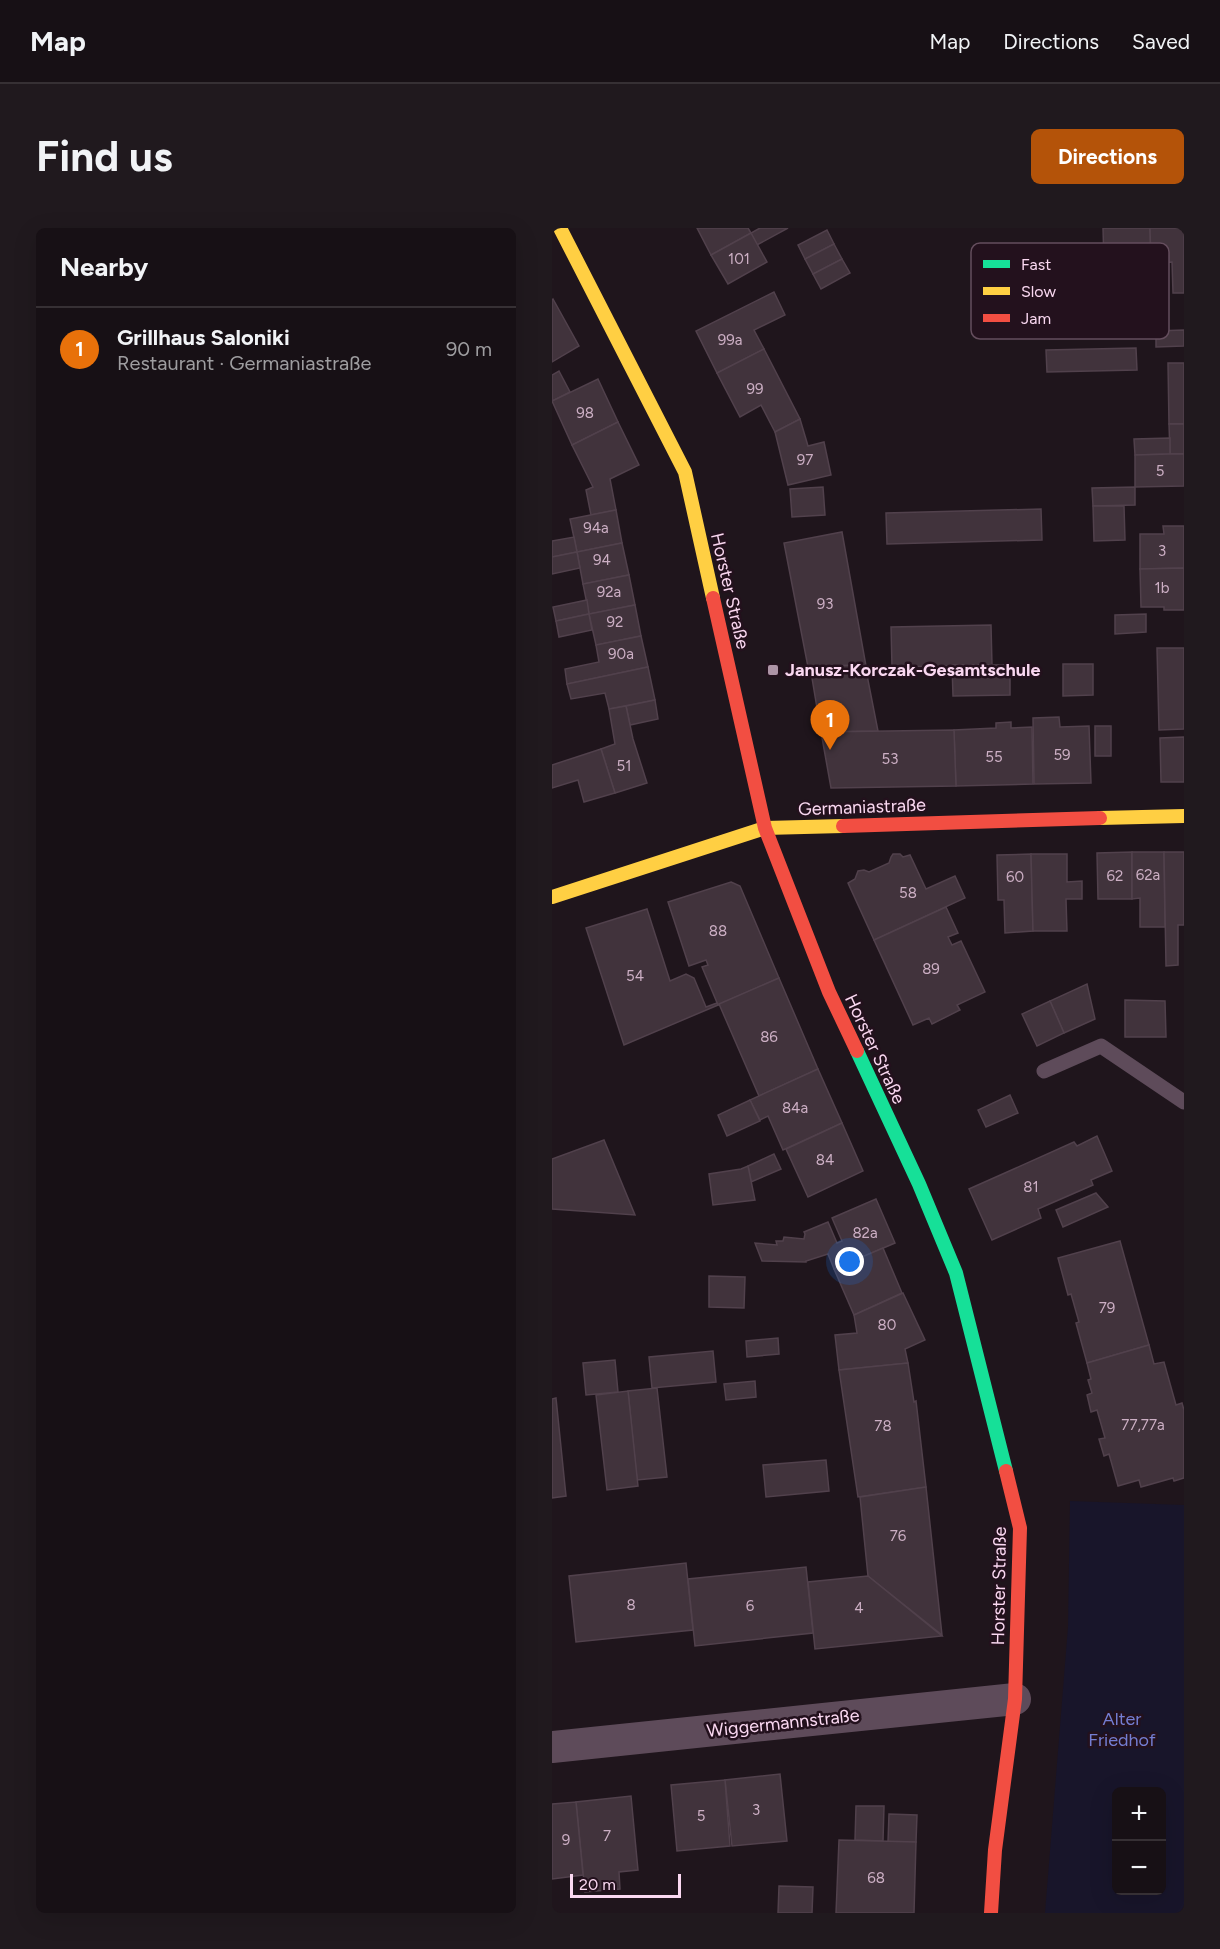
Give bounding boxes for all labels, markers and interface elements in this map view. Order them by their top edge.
text: Map [30,24,86,58]
text: Map [929,29,970,54]
text: Directions [1003,29,1099,54]
text: Saved [1132,29,1190,54]
button: Directions [1031,129,1184,184]
text: Find us [36,131,173,182]
legend [971,243,1169,339]
house number: 101 [728,250,750,268]
text: Nearby [60,251,148,283]
text: Fast [1021,255,1051,274]
text: Slow [1021,282,1056,301]
text: Jam [1021,309,1051,328]
text: Grillhaus Saloniki [117,324,290,351]
house number: 99a [718,331,742,349]
text: 1 [75,337,84,361]
text: 90 m [446,337,492,361]
text: Restaurant · Germaniastraße [117,351,371,375]
house number: 99 [747,380,763,398]
house number: 98 [576,404,594,422]
house number: 97 [797,451,813,469]
house number: 5 [1156,462,1164,480]
house number: 94a [583,519,609,537]
street label: Horster Straße [706,531,754,651]
house number: 3 [1158,542,1166,560]
house number: 94 [593,551,611,569]
house number: 1b [1155,579,1170,597]
house number: 92a [597,583,621,601]
house number: 93 [817,595,833,613]
house number: 92 [607,613,623,631]
house number: 90a [608,645,634,663]
place label: Janusz-Korczak-Gesamtschule [785,659,1040,681]
marker: Janusz-Korczak-Gesamtschule [766,663,780,677]
pin: 1 [810,700,850,750]
house number: 59 [1053,746,1071,764]
house number: 55 [985,748,1003,766]
house number: 53 [882,750,898,768]
house number: 51 [617,757,631,775]
street label: Germaniastraße [798,794,926,820]
house number: 62a [1136,866,1160,884]
house number: 62 [1107,867,1123,885]
house number: 60 [1006,868,1024,886]
house number: 58 [899,884,917,902]
house number: 88 [709,922,727,940]
house number: 89 [922,960,940,978]
house number: 54 [626,967,644,985]
street label: Horster Straße [840,991,910,1108]
house number: 86 [760,1028,778,1046]
house number: 84a [782,1099,808,1117]
house number: 84 [816,1151,834,1169]
house number: 81 [1023,1178,1039,1196]
house number: 82a [852,1224,878,1242]
your location [835,1247,864,1276]
house number: 79 [1099,1299,1115,1317]
house number: 80 [878,1316,896,1334]
house number: 77,77a [1121,1416,1165,1434]
house number: 78 [874,1417,892,1435]
street label: Horster Straße [987,1526,1011,1646]
house number: 76 [890,1527,907,1545]
house number: 8 [626,1596,636,1614]
house number: 6 [746,1597,755,1615]
house number: 4 [854,1599,864,1617]
street label: Wiggermannstraße [706,1704,861,1742]
park label: Alter Friedhof [1088,1708,1156,1751]
map controls [1112,1787,1166,1895]
button: + [1112,1787,1166,1841]
house number: 3 [752,1801,760,1819]
house number: 5 [697,1807,705,1825]
house number: 7 [603,1827,611,1845]
house number: 9 [562,1831,570,1849]
button: − [1112,1841,1166,1895]
house number: 68 [867,1869,885,1887]
scale bar [570,1871,681,1898]
text: 20 m [579,1875,616,1894]

